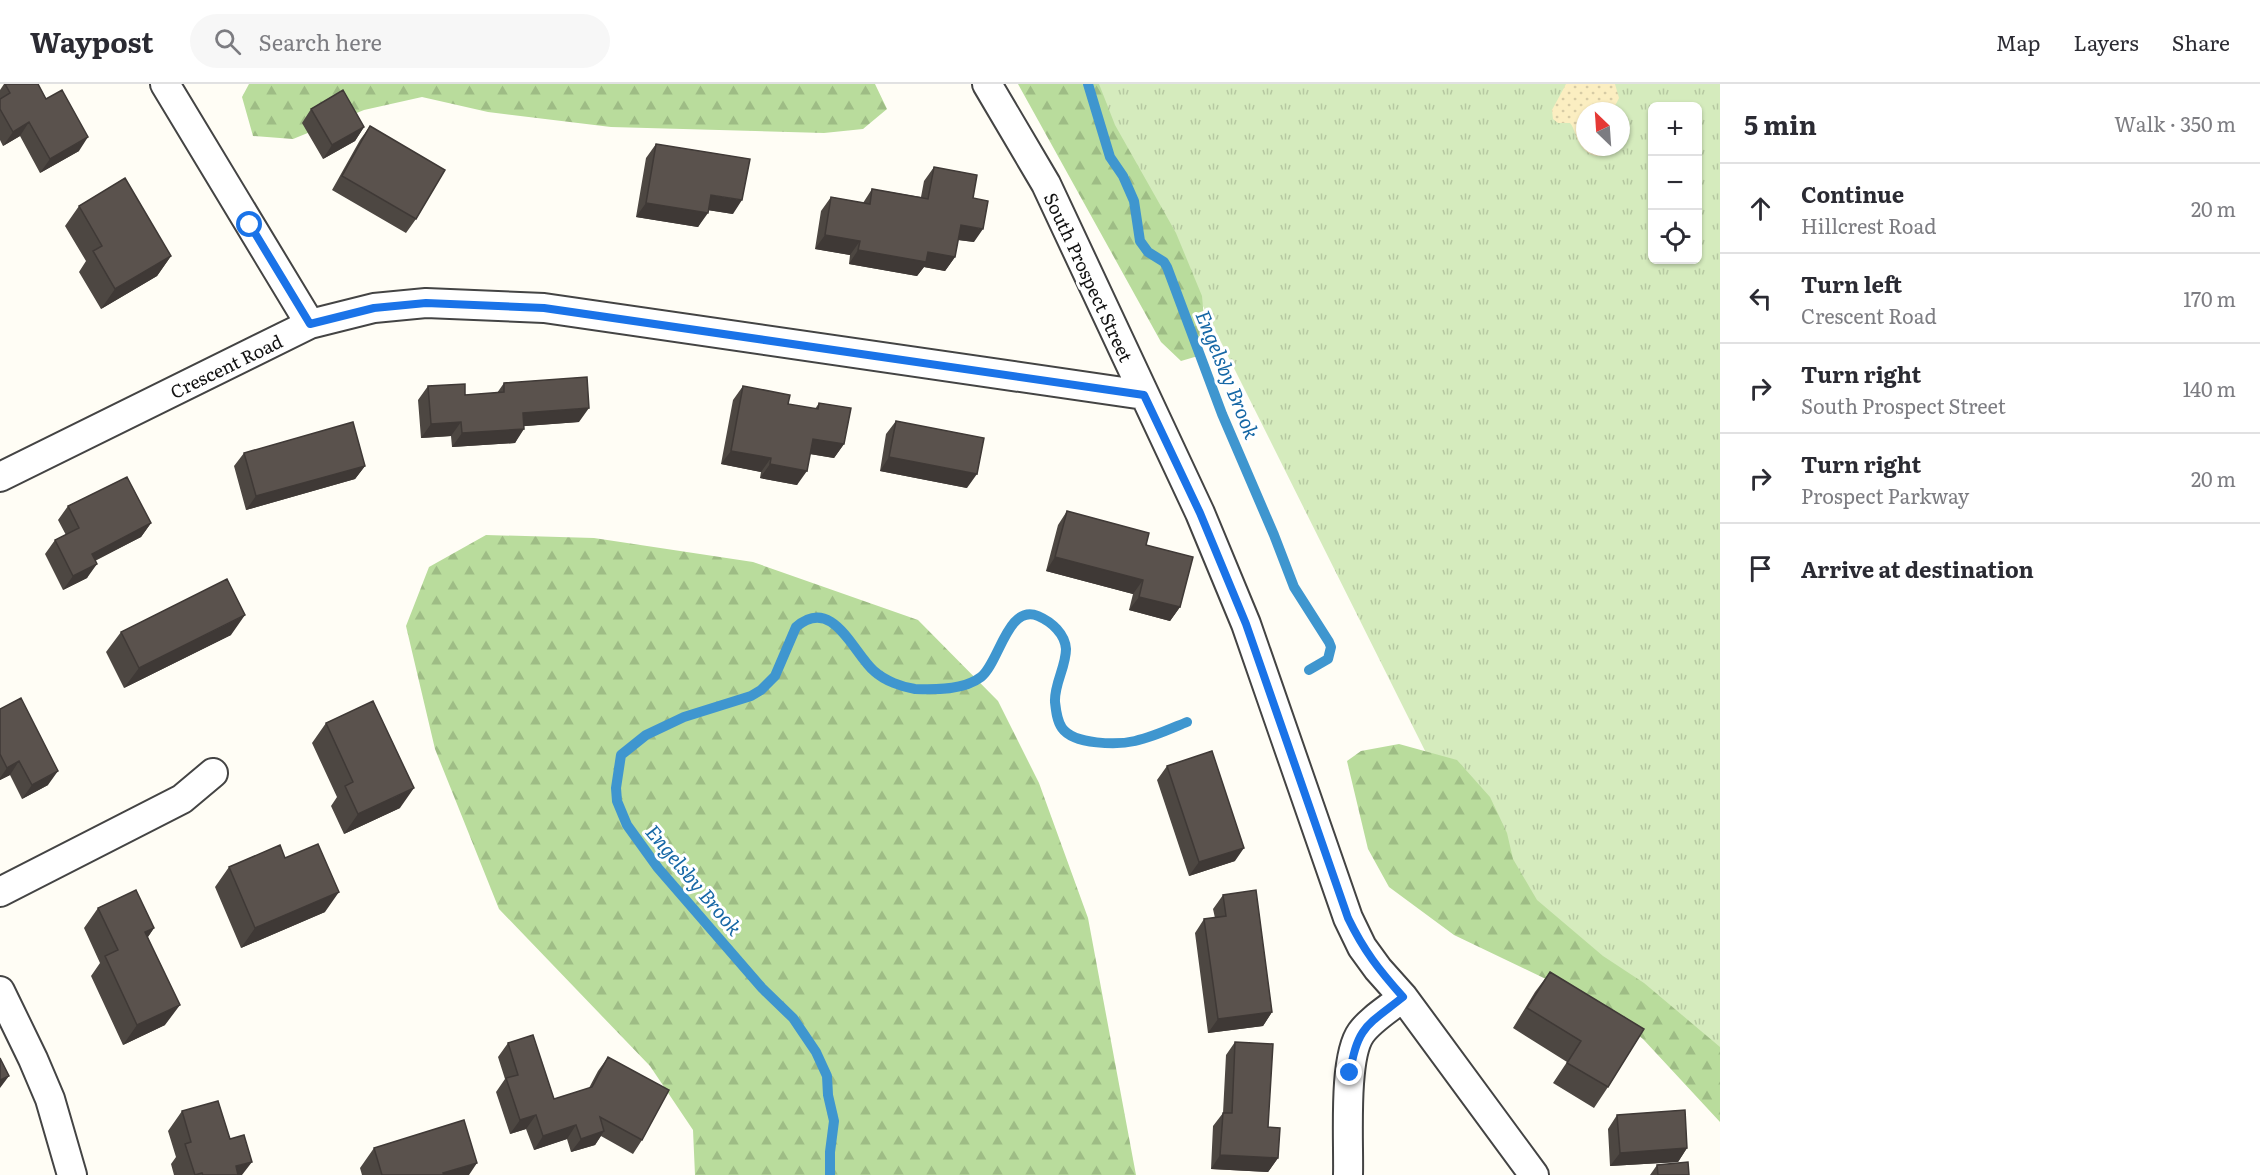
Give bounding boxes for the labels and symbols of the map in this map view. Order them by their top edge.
north arrow [1576,102,1630,156]
street label: South Prospect Street [1038,188,1140,367]
route start [236,211,262,237]
water label: Engelsby Brook [1190,305,1268,443]
street label: Crescent Road [165,327,287,405]
water label: Engelsby Brook [640,817,750,941]
route end [1336,1059,1362,1085]

